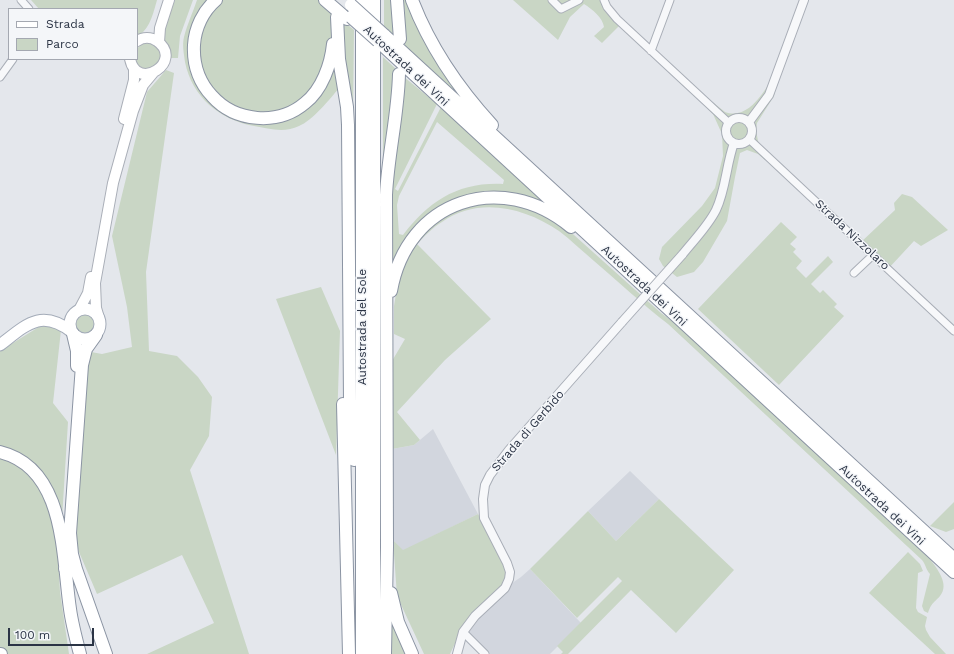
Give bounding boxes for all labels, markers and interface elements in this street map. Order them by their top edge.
legend [8,8,138,60]
text: Strada [46,17,85,31]
street label: Autostrada dei Vini [360,23,452,109]
text: Parco [46,37,79,51]
street label: Strada Nizzolaro [812,197,892,273]
street label: Autostrada dei Vini [598,243,690,329]
street label: Autostrada del Sole [355,269,369,385]
street label: Strada di Gerbido [489,387,567,475]
street label: Autostrada dei Vini [836,462,928,548]
scale bar [10,620,96,646]
text: 100 m [15,628,50,642]

